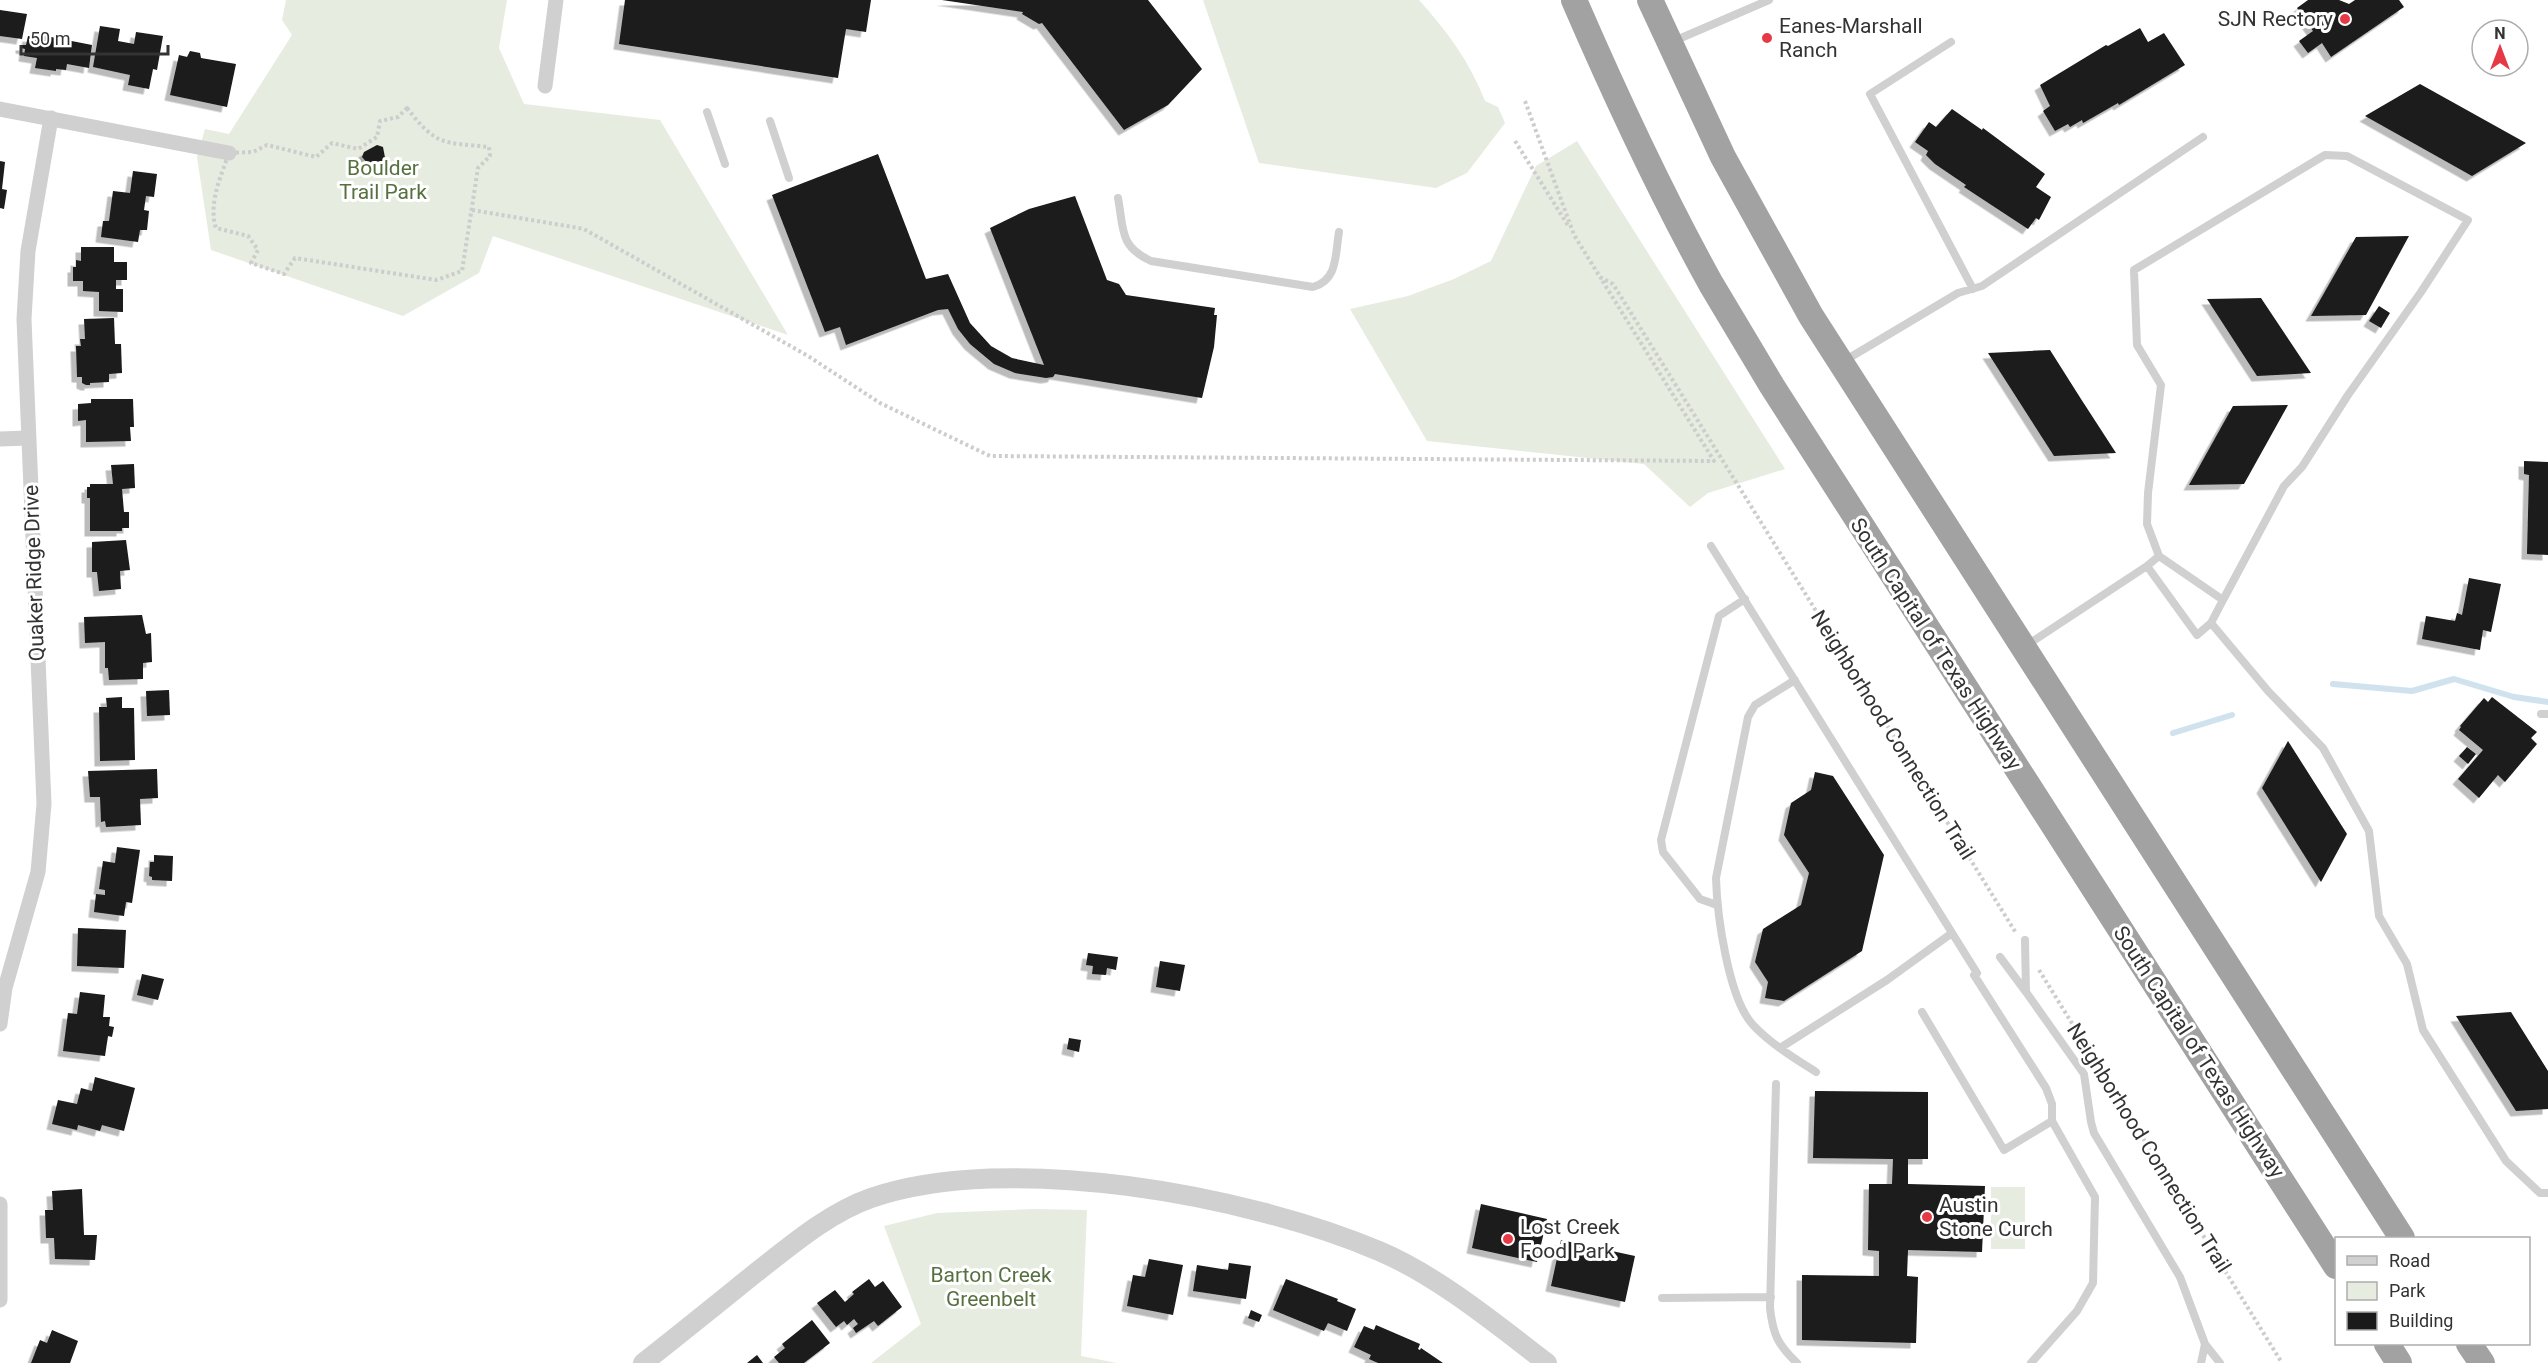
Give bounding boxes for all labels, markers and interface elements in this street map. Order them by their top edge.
place label: SJN Rectory [2218,7,2333,31]
marker: SJN Rectory [2338,12,2352,26]
place label: Eanes-Marshall Ranch [1779,14,1923,62]
scale bar [21,18,168,56]
north arrow [2470,18,2530,78]
text: N [2494,24,2506,43]
text: 50 m [30,28,70,49]
marker: Eanes-Marshall Ranch [1760,31,1774,45]
park label: Boulder Trail Park [339,156,427,204]
street label: Quaker Ridge Drive [19,484,49,662]
street label: South Capital of Texas Highway [1846,514,2027,774]
street label: Neighborhood Connection Trail [1806,606,1980,864]
street label: South Capital of Texas Highway [2109,922,2290,1182]
street label: Neighborhood Connection Trail [2062,1019,2236,1277]
place label: Austin Stone Curch [1939,1193,2053,1241]
marker: Austin Stone Curch [1920,1210,1934,1224]
place label: Lost Creek Food Park [1520,1215,1620,1263]
marker: Lost Creek Food Park [1501,1232,1515,1246]
legend [2335,1237,2530,1345]
text: Road [2389,1250,2430,1271]
park label: Barton Creek Greenbelt [930,1263,1052,1311]
text: Park [2389,1280,2426,1301]
text: Building [2389,1310,2453,1331]

